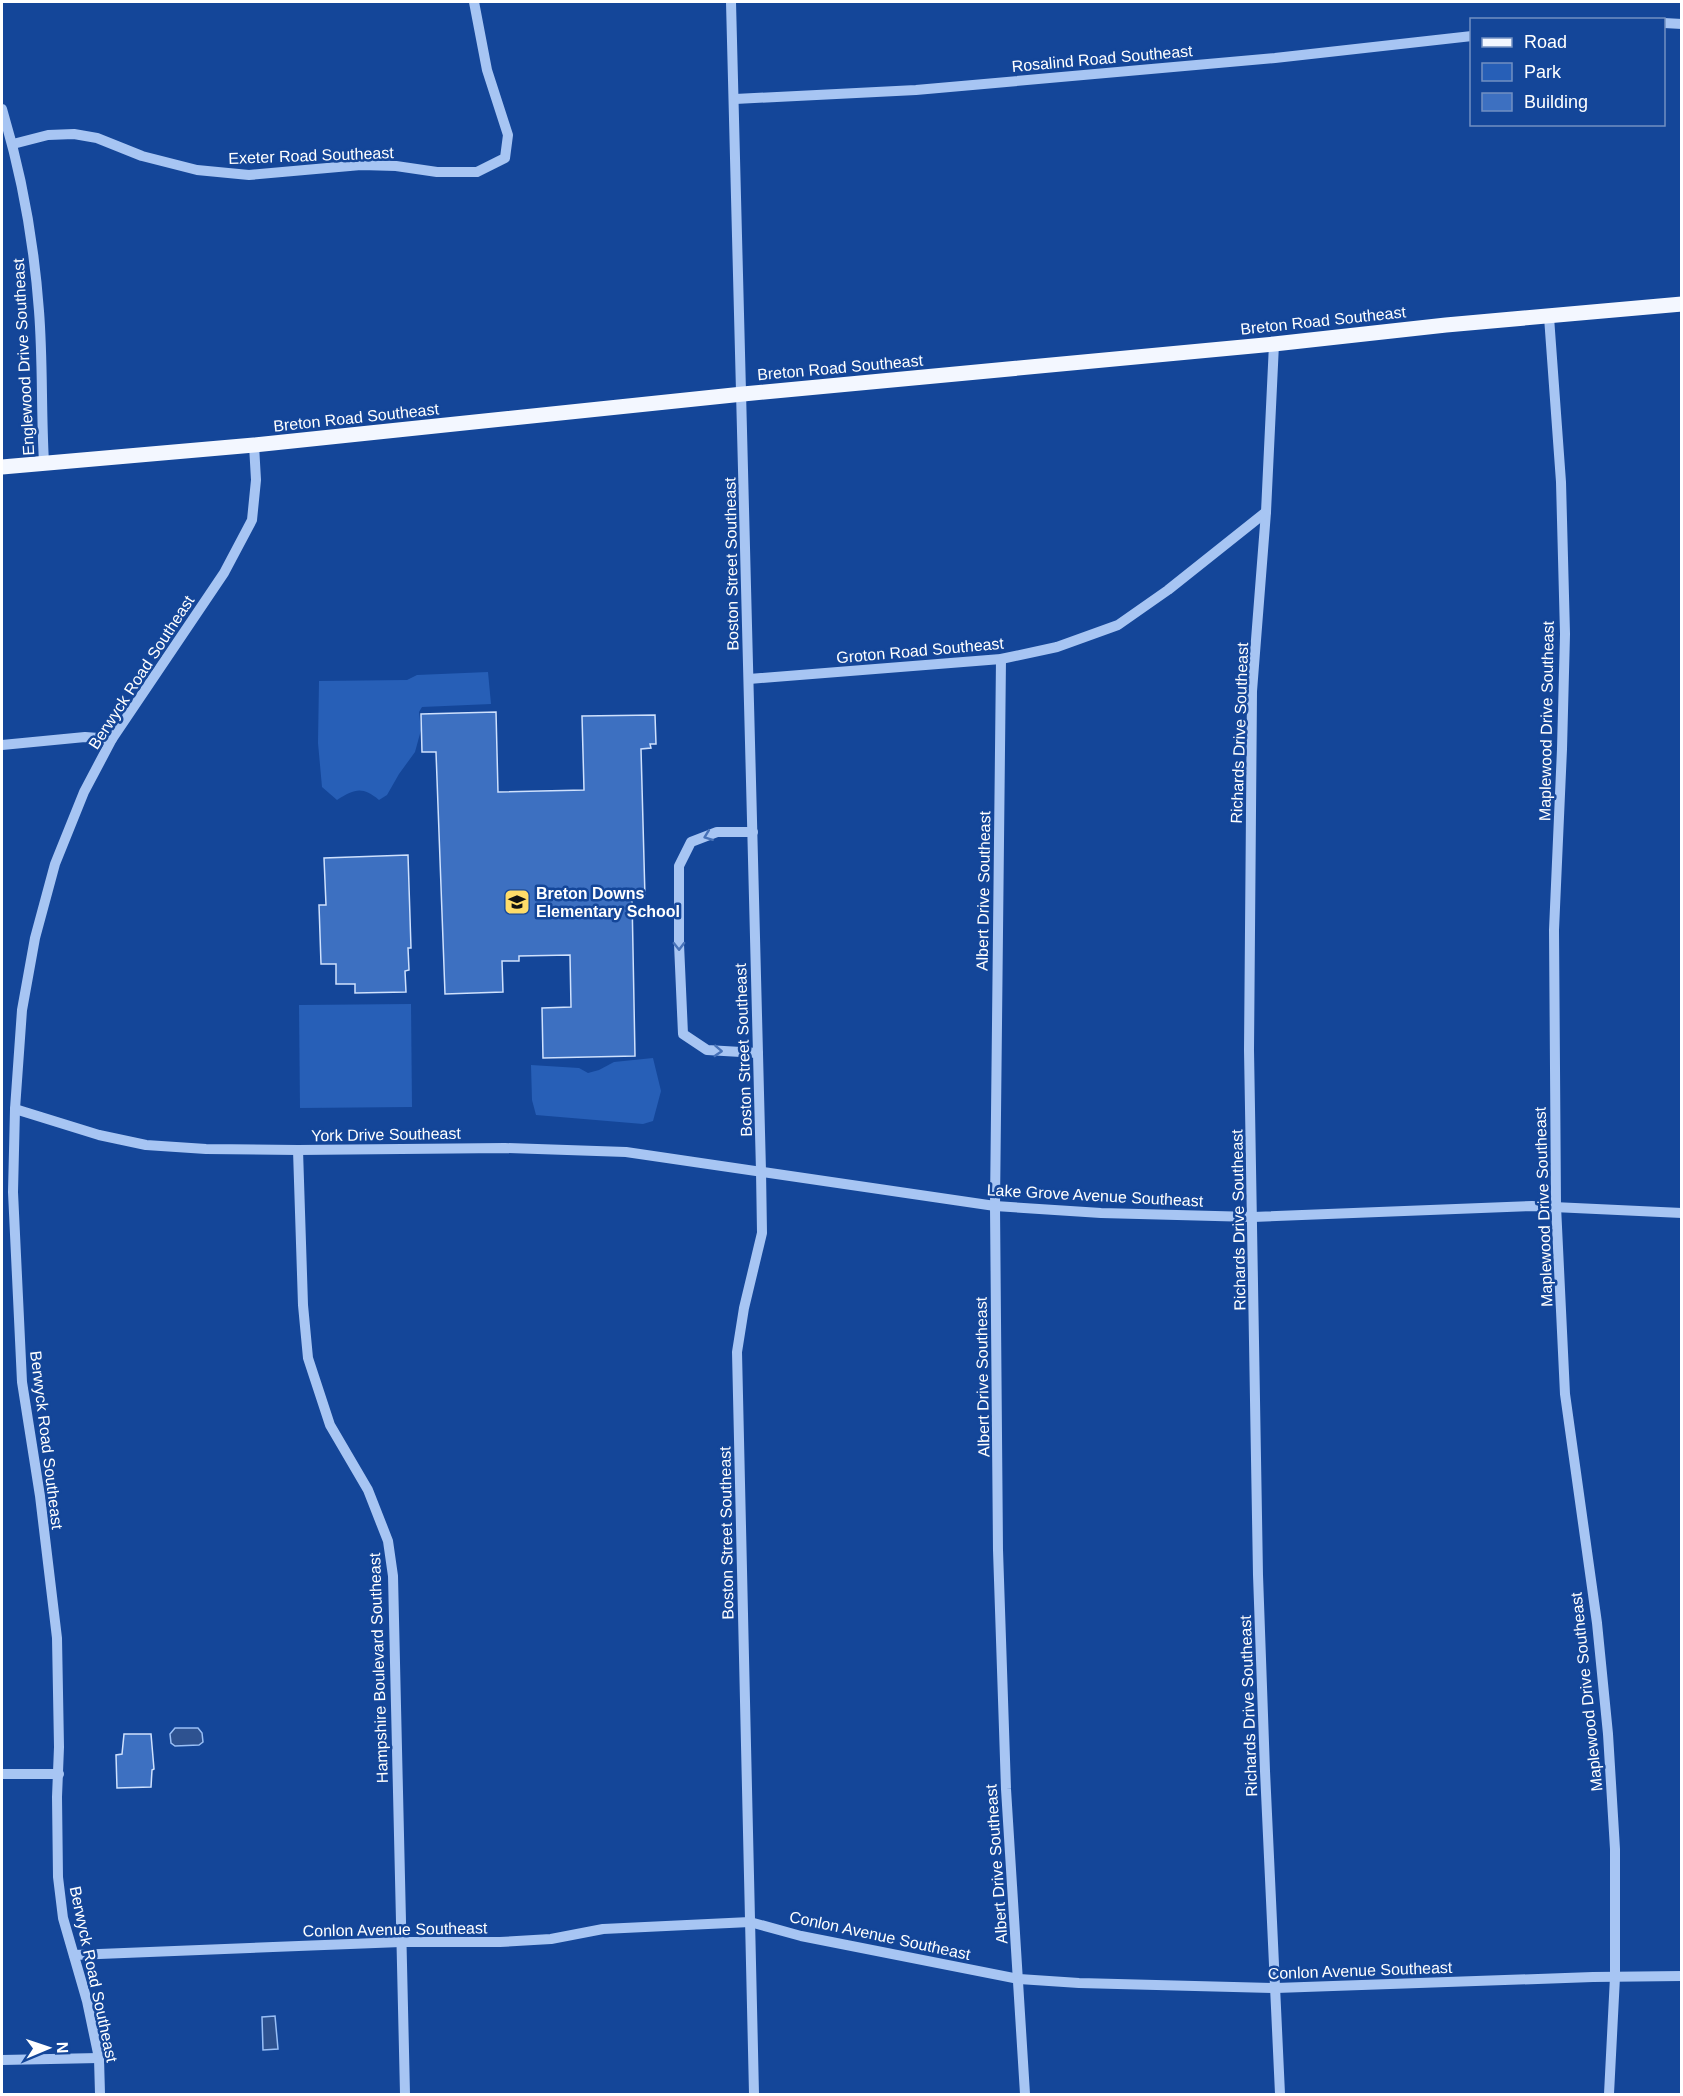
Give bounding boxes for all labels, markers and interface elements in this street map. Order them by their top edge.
legend [1470,18,1665,126]
text: Road [1524,32,1567,52]
street label: Rosalind Road Southeast [1011,42,1194,75]
text: Park [1524,62,1562,82]
text: Building [1524,92,1588,112]
street label: Exeter Road Southeast [228,144,395,167]
street label: Englewood Drive Southeast [10,257,37,456]
street label: Breton Road Southeast [1239,303,1407,338]
street label: Breton Road Southeast [756,352,924,383]
street label: Breton Road Southeast [272,400,440,435]
street label: Boston Street Southeast [721,477,742,651]
street label: Berwyck Road Southeast [85,592,198,752]
street label: Maplewood Drive Southeast [1536,620,1557,821]
street label: Groton Road Southeast [836,635,1005,666]
street label: Richards Drive Southeast [1228,642,1251,824]
street label: Albert Drive Southeast [974,810,993,971]
one-way arrow [703,829,714,841]
place label: Breton Downs Elementary School [536,885,680,920]
school or university icon: Breton Downs Elementary School [502,887,532,917]
one-way arrow [673,941,686,950]
street label: Boston Street Southeast [732,962,755,1137]
one-way arrow [714,1044,723,1057]
street label: Maplewood Drive Southeast [1531,1106,1555,1307]
street label: York Drive Southeast [311,1125,462,1144]
street label: Richards Drive Southeast [1228,1129,1249,1311]
street label: Lake Grove Avenue Southeast [986,1181,1204,1210]
street label: Albert Drive Southeast [973,1296,992,1457]
street label: Berwyck Road Southeast [27,1350,66,1531]
street label: Boston Street Southeast [716,1446,737,1620]
street label: Hampshire Boulevard Southeast [366,1552,391,1783]
street label: Maplewood Drive Southeast [1568,1591,1605,1792]
street label: Richards Drive Southeast [1237,1614,1260,1797]
street label: Albert Drive Southeast [982,1783,1011,1944]
street label: Berwyck Road Southeast [67,1884,121,2064]
street label: Conlon Avenue Southeast [788,1908,973,1963]
street label: Conlon Avenue Southeast [302,1919,488,1940]
street label: Conlon Avenue Southeast [1267,1959,1453,1982]
north arrow [18,2018,78,2078]
text: N [54,2041,71,2054]

